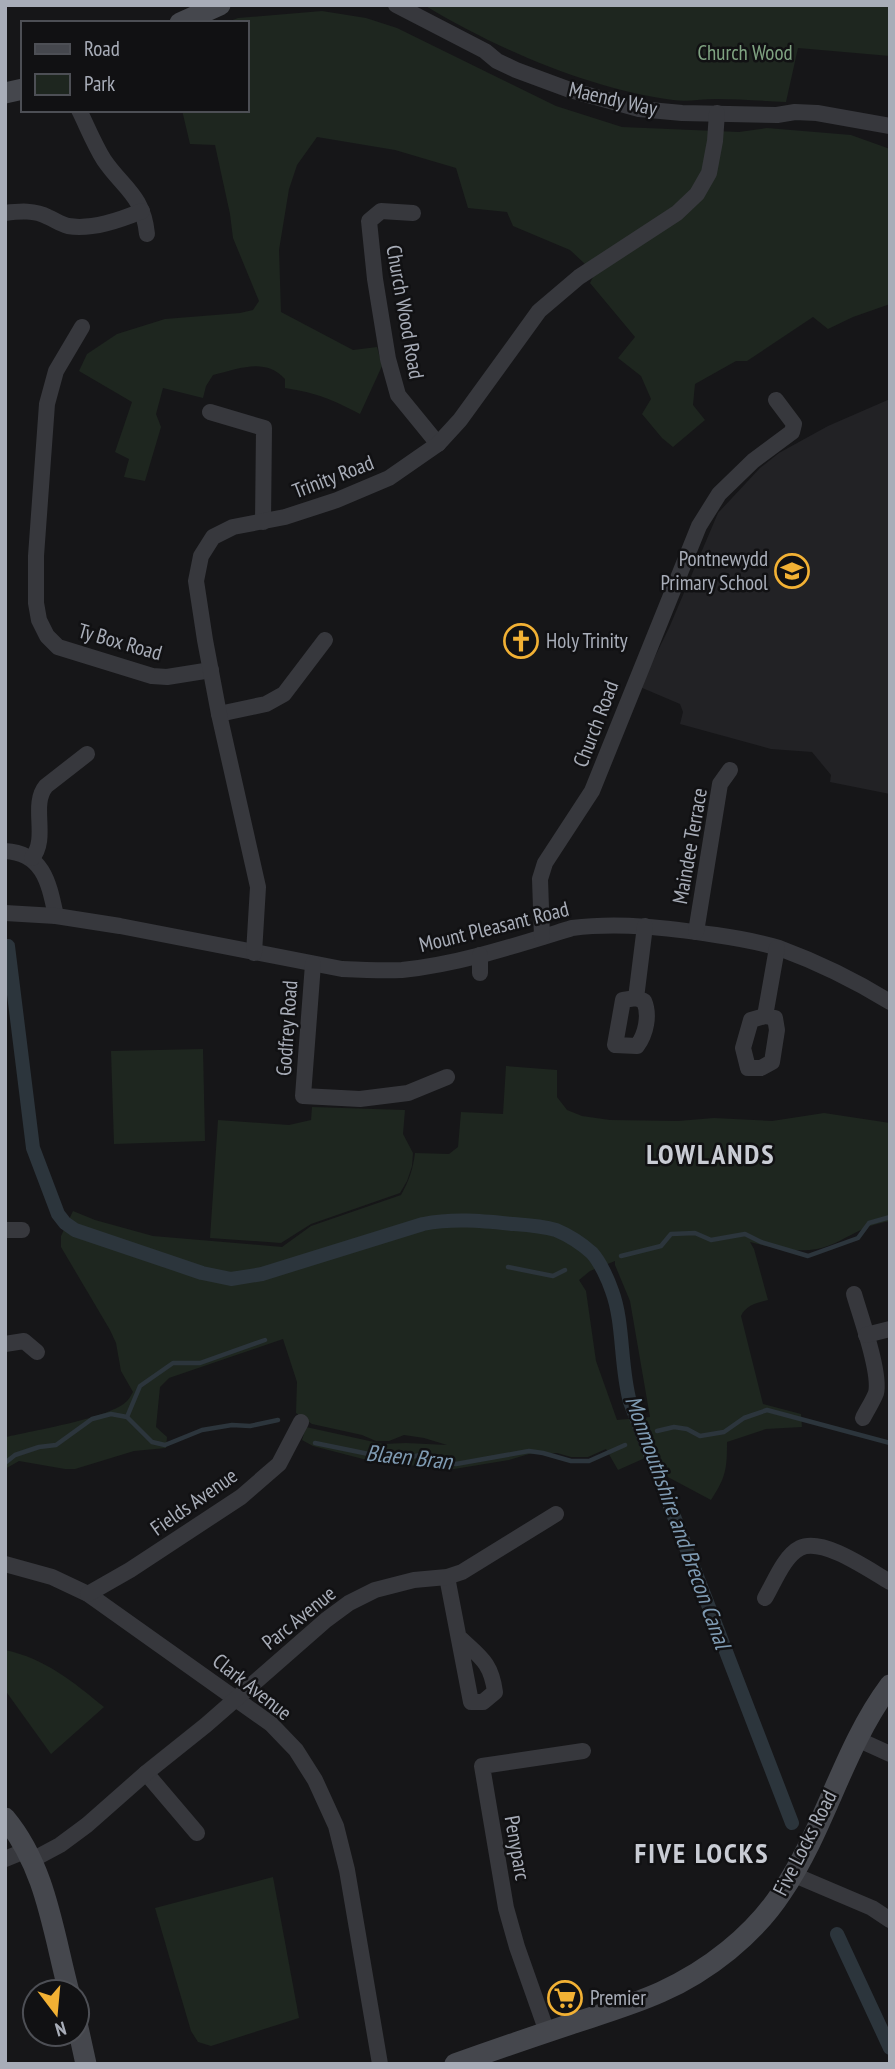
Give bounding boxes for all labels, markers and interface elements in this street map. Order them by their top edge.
legend [21,21,248,112]
text: Road [84,35,120,62]
park label: Church Wood [697,39,793,66]
text: Park [84,70,115,97]
street label: Maendy Way [566,75,660,122]
street label: Church Wood Road [380,243,431,381]
street label: Trinity Road [288,449,377,504]
place label: Pontnewydd Primary School [660,545,768,596]
school or university icon: Pontnewydd Primary School [773,552,811,590]
street label: Ty Box Road [75,617,165,666]
church icon: Holy Trinity [502,622,540,660]
place label: Holy Trinity [546,627,628,654]
street label: Church Road [567,677,624,771]
street label: Maindee Terrace [666,786,713,906]
street label: Mount Pleasant Road [416,895,571,958]
street label: Godfrey Road [270,979,303,1077]
district label: LOWLANDS [646,1135,776,1172]
water label: Monmouthshire and Brecon Canal [619,1391,739,1655]
water label: Blaen Bran [365,1438,455,1476]
street label: Fields Avenue [145,1462,242,1541]
street label: Parc Avenue [256,1580,341,1656]
street label: Clark Avenue [207,1647,297,1726]
street label: Five Locks Road [767,1786,843,1900]
street label: Penyparc [499,1813,537,1883]
district label: FIVE LOCKS [635,1834,770,1871]
north arrow [21,1978,91,2048]
supermarket icon: Premier [546,1979,584,2017]
place label: Premier [590,1984,646,2011]
text: N [52,2016,69,2042]

